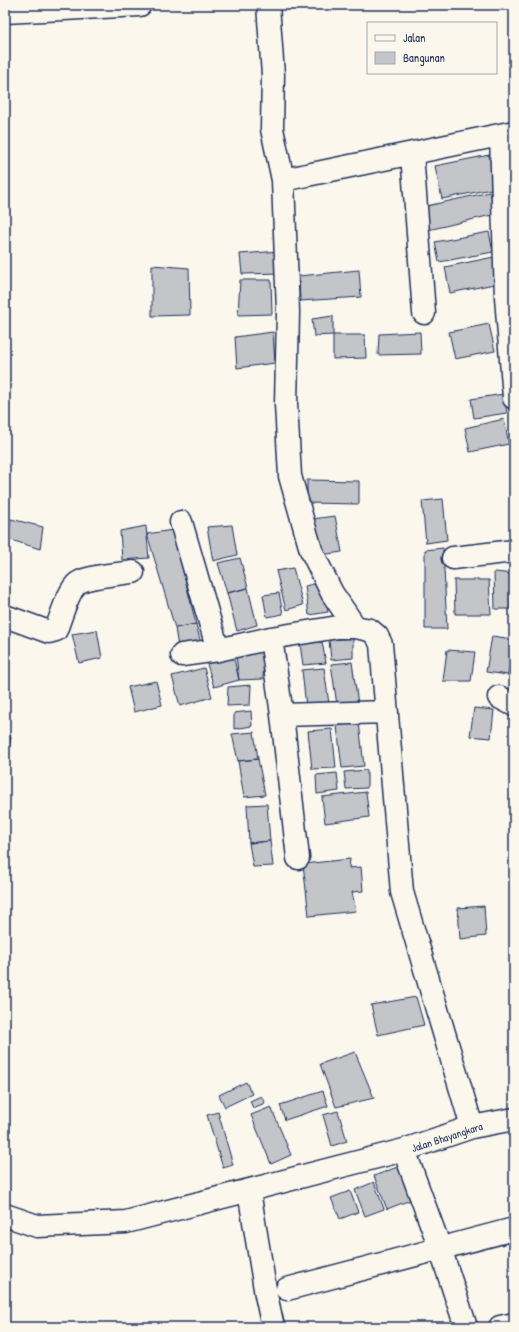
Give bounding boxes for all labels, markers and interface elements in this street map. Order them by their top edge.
legend [367,22,497,74]
text: Jalan [403,29,425,46]
text: Bangunan [403,49,445,66]
street label: Jalan Bhayangkara [410,1119,485,1155]

